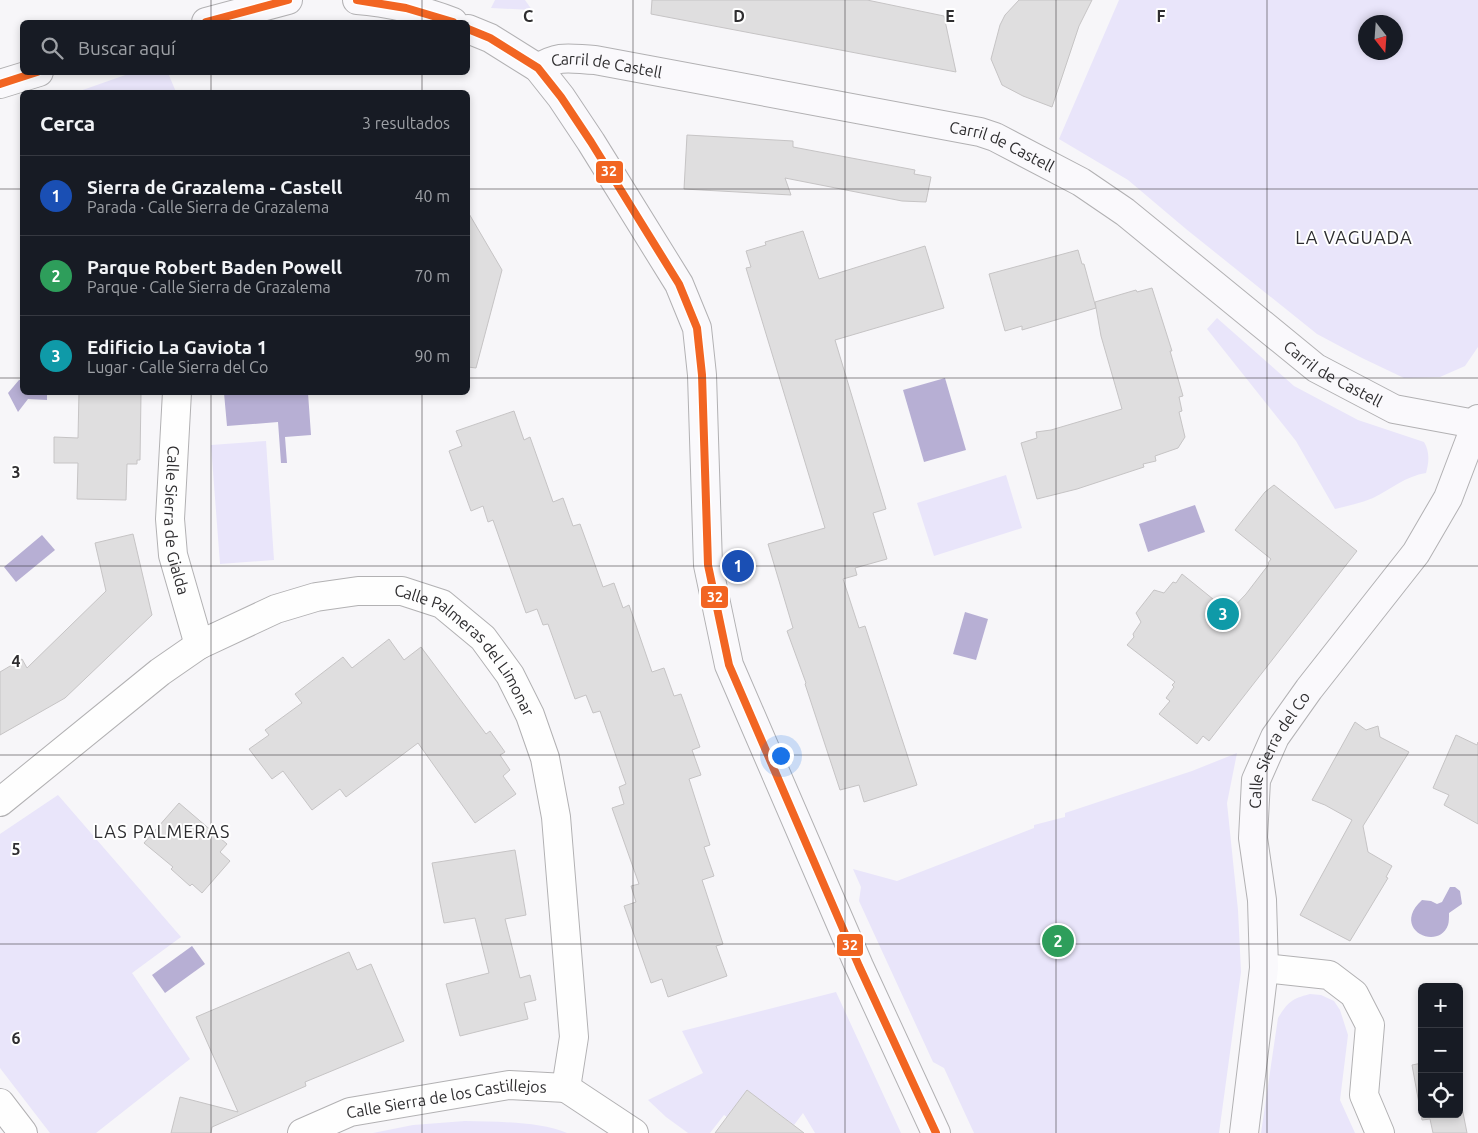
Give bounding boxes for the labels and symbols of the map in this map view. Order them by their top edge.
text: C [523,7,533,25]
text: D [733,7,745,25]
text: E [945,7,955,25]
text: F [1157,7,1166,25]
north arrow [1358,15,1403,60]
street label: Carril de Castell [549,49,664,81]
street label: Carril de Castell [948,117,1057,175]
line badge: 32 [595,160,624,184]
text: 32 [601,163,617,179]
district label: LA VAGUADA [1295,227,1413,247]
street label: Carril de Castell [1280,337,1386,410]
street label: Calle Sierra de Gialda [161,445,193,597]
text: 3 [11,463,21,481]
pin: 1 [722,547,754,585]
street label: Calle Palmeras del Limonar [395,582,538,719]
line badge: 32 [700,585,729,609]
text: 32 [707,589,723,605]
pin: 3 [1207,595,1239,633]
text: 4 [11,652,21,670]
street label: Calle Sierra del Co [1246,688,1313,809]
your location [768,743,794,769]
district label: LAS PALMERAS [94,821,230,841]
text: 5 [11,840,21,858]
pin: 2 [1042,922,1074,960]
line badge: 32 [836,933,864,957]
text: 32 [842,937,858,953]
text: 6 [11,1029,21,1047]
street label: Calle Sierra de los Castillejos [345,1076,547,1122]

